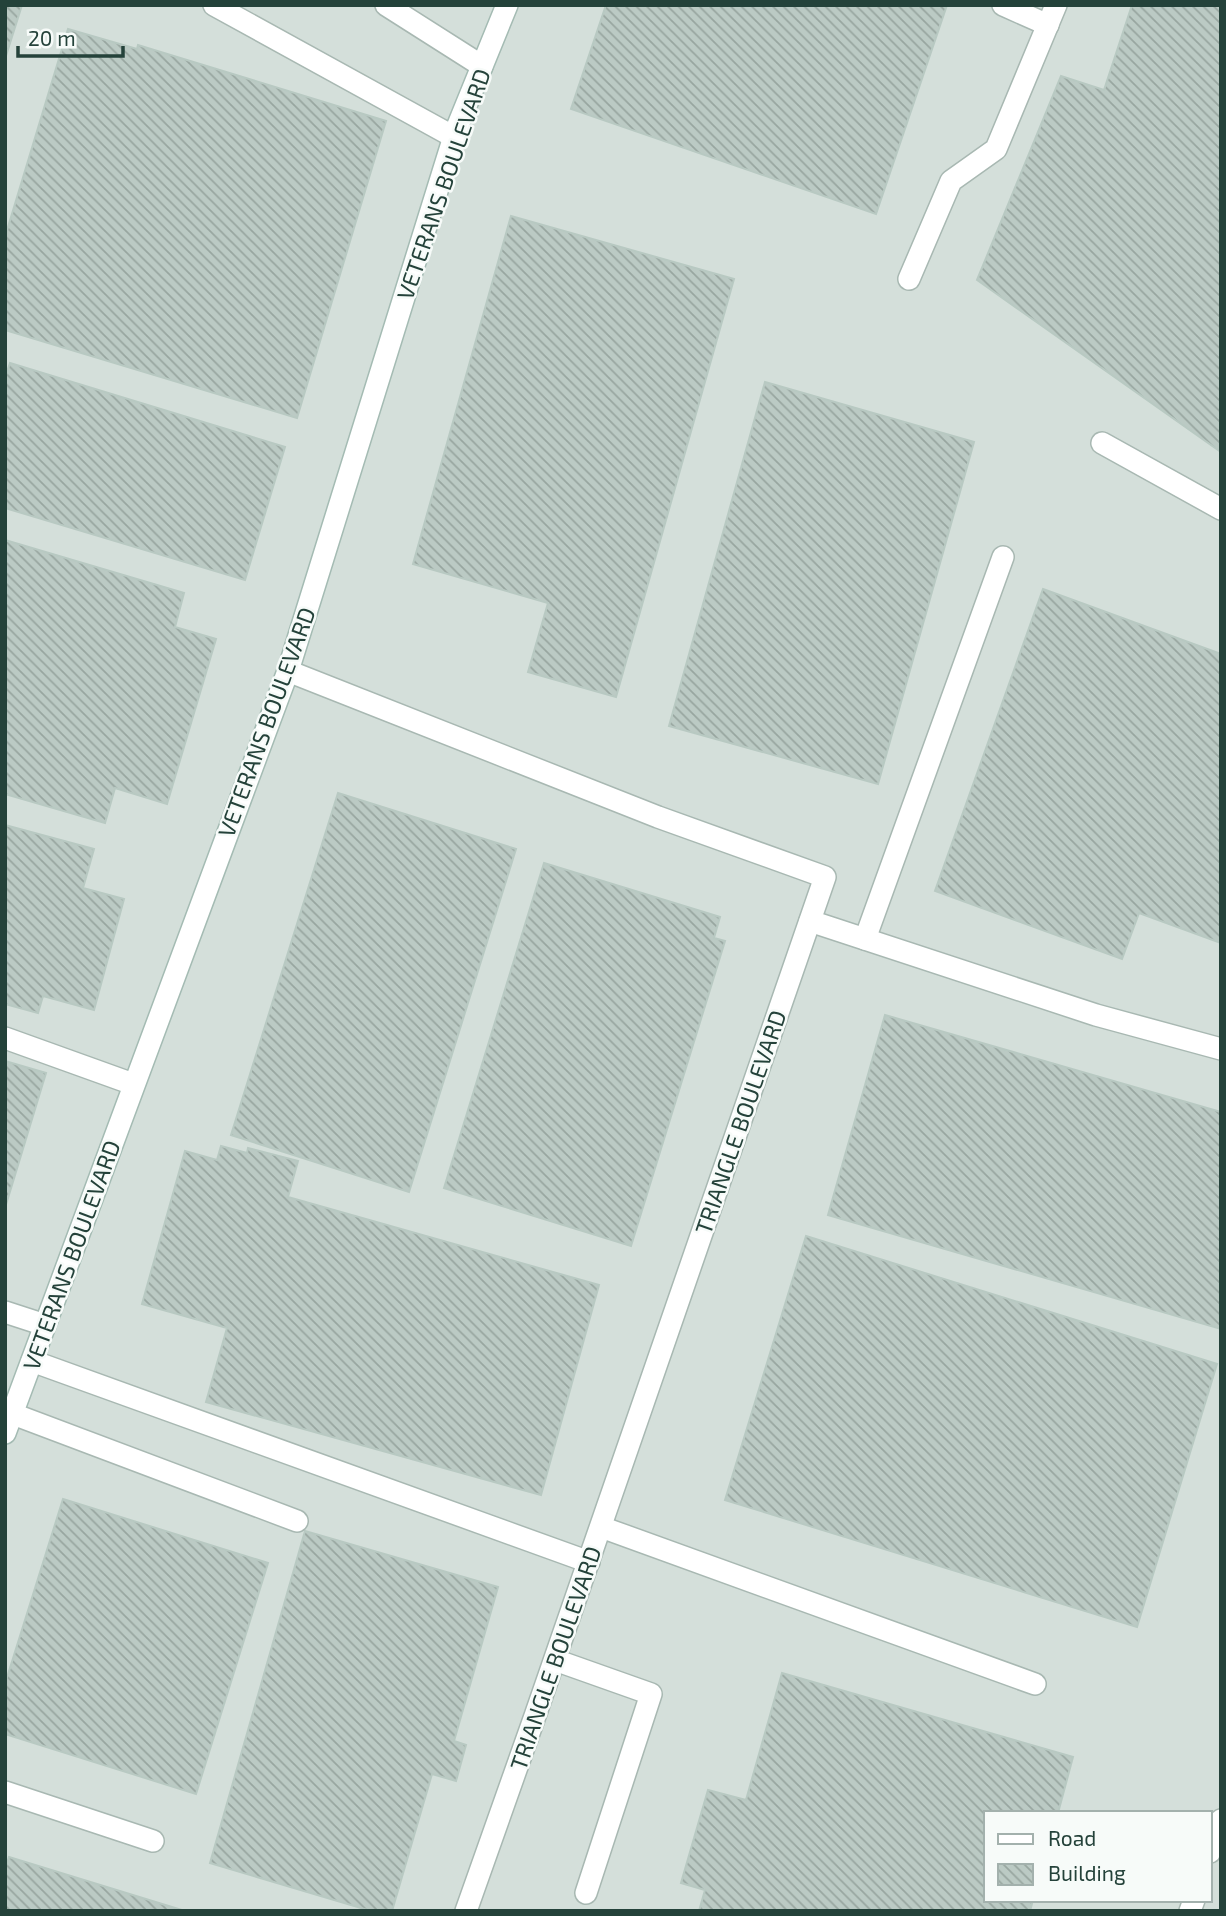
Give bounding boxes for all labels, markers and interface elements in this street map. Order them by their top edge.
scale bar [18,14,122,58]
text: 20 m [28,25,76,50]
street label: VETERANS BOULEVARD [390,65,496,303]
street label: VETERANS BOULEVARD [211,603,321,841]
street label: TRIANGLE BOULEVARD [688,1006,792,1238]
street label: VETERANS BOULEVARD [16,1136,126,1374]
street label: TRIANGLE BOULEVARD [503,1542,607,1774]
legend [984,1811,1212,1902]
text: Road [1048,1825,1096,1850]
text: Building [1048,1860,1126,1885]

